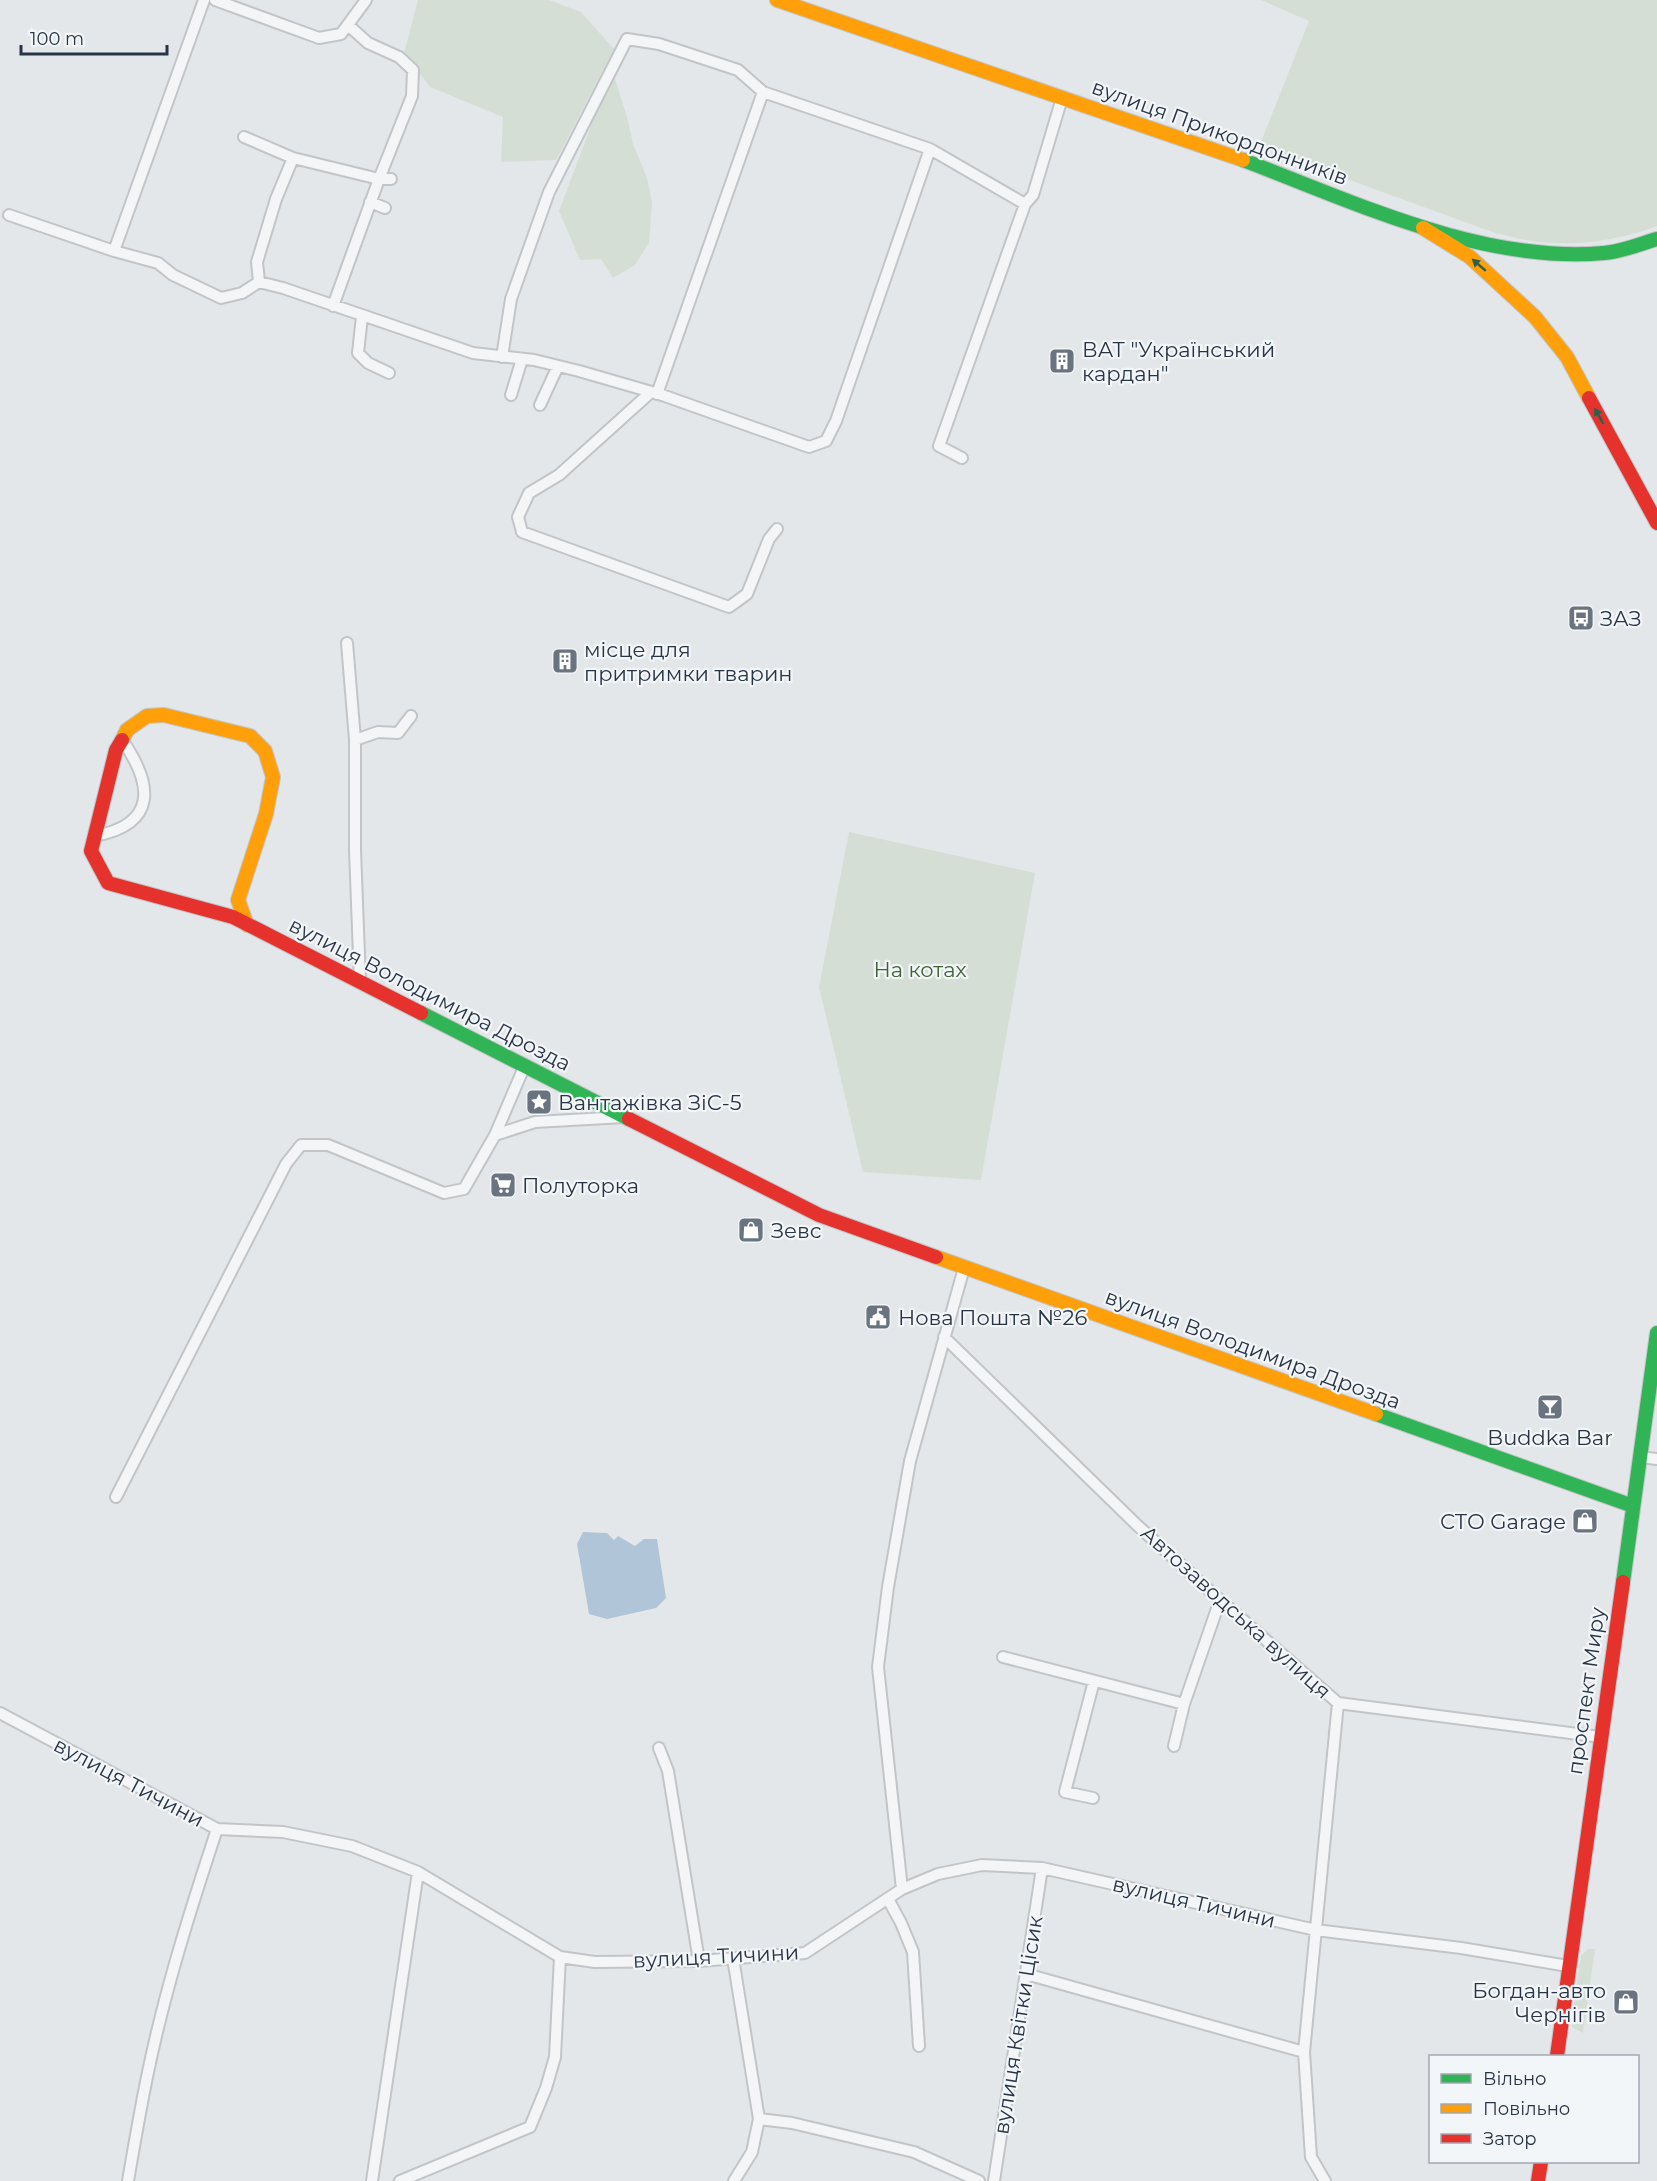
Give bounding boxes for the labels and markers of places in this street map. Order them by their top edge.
place label: ВАТ "Український кардан" [1082,337,1275,386]
building icon: ВАТ "Український кардан" [1047,346,1077,376]
bus stop icon: ЗАЗ [1566,603,1596,633]
place label: ЗАЗ [1600,606,1642,631]
place label: місце для притримки тварин [584,637,793,686]
building icon: місце для притримки тварин [550,646,580,676]
place icon: Вантажівка ЗіС-5 [524,1087,554,1117]
place label: Вантажівка ЗіС-5 [558,1090,742,1115]
supermarket icon: Полуторка [488,1170,518,1200]
place label: Полуторка [522,1173,639,1198]
shop icon: Зевс [736,1215,766,1245]
place label: Зевс [771,1218,822,1243]
public building icon: Нова Пошта №26 [863,1302,893,1332]
place label: Нова Пошта №26 [898,1305,1087,1330]
bar icon: Buddka Bar [1535,1392,1565,1422]
place label: Buddka Bar [1487,1425,1613,1450]
shop icon: СТО Garage [1570,1506,1600,1536]
place label: СТО Garage [1440,1509,1566,1534]
place label: Богдан-авто Чернігів [1472,1978,1606,2027]
shop icon: Богдан-авто Чернігів [1611,1987,1641,2017]

